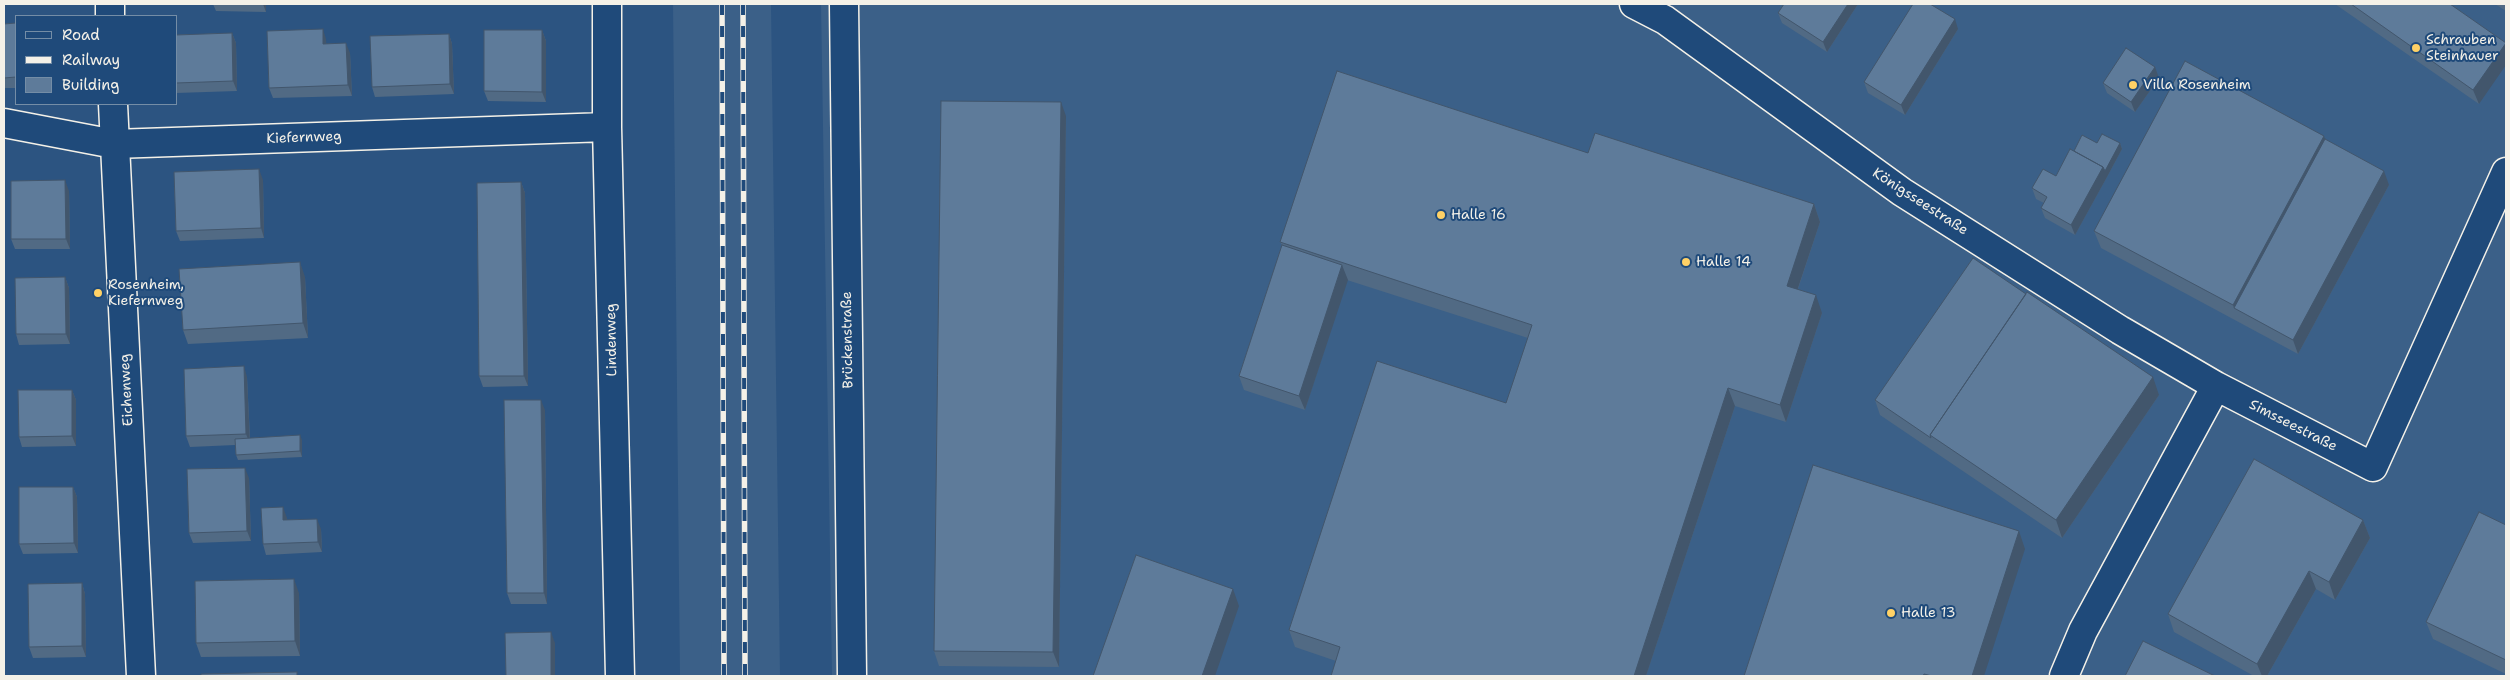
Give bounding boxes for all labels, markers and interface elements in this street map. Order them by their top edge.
legend [15,15,178,105]
text: Road [62,25,100,45]
place label: Schrauben Steinhauer [2426,32,2499,64]
marker: Schrauben Steinhauer [2410,42,2422,54]
text: Railway [62,50,120,70]
text: Building [62,75,119,95]
place label: Villa Rosenheim [2143,77,2251,93]
marker: Villa Rosenheim [2127,79,2139,91]
street label: Kiefernweg [266,128,342,148]
street label: Königsseestraße [1869,165,1971,239]
place label: Halle 16 [1451,207,1506,223]
marker: Halle 16 [1435,209,1447,221]
place label: Halle 14 [1696,254,1751,270]
marker: Halle 14 [1680,256,1692,268]
place label: Rosenheim, Kiefernweg [108,277,184,310]
marker: Rosenheim, Kiefernweg [92,287,104,299]
street label: Brückenstraße [839,291,857,389]
street label: Lindenweg [603,303,621,377]
street label: Eichenweg [117,353,137,427]
street label: Simsseestraße [2246,397,2340,455]
place label: Halle 13 [1901,605,1956,621]
marker: Halle 13 [1885,607,1897,619]

